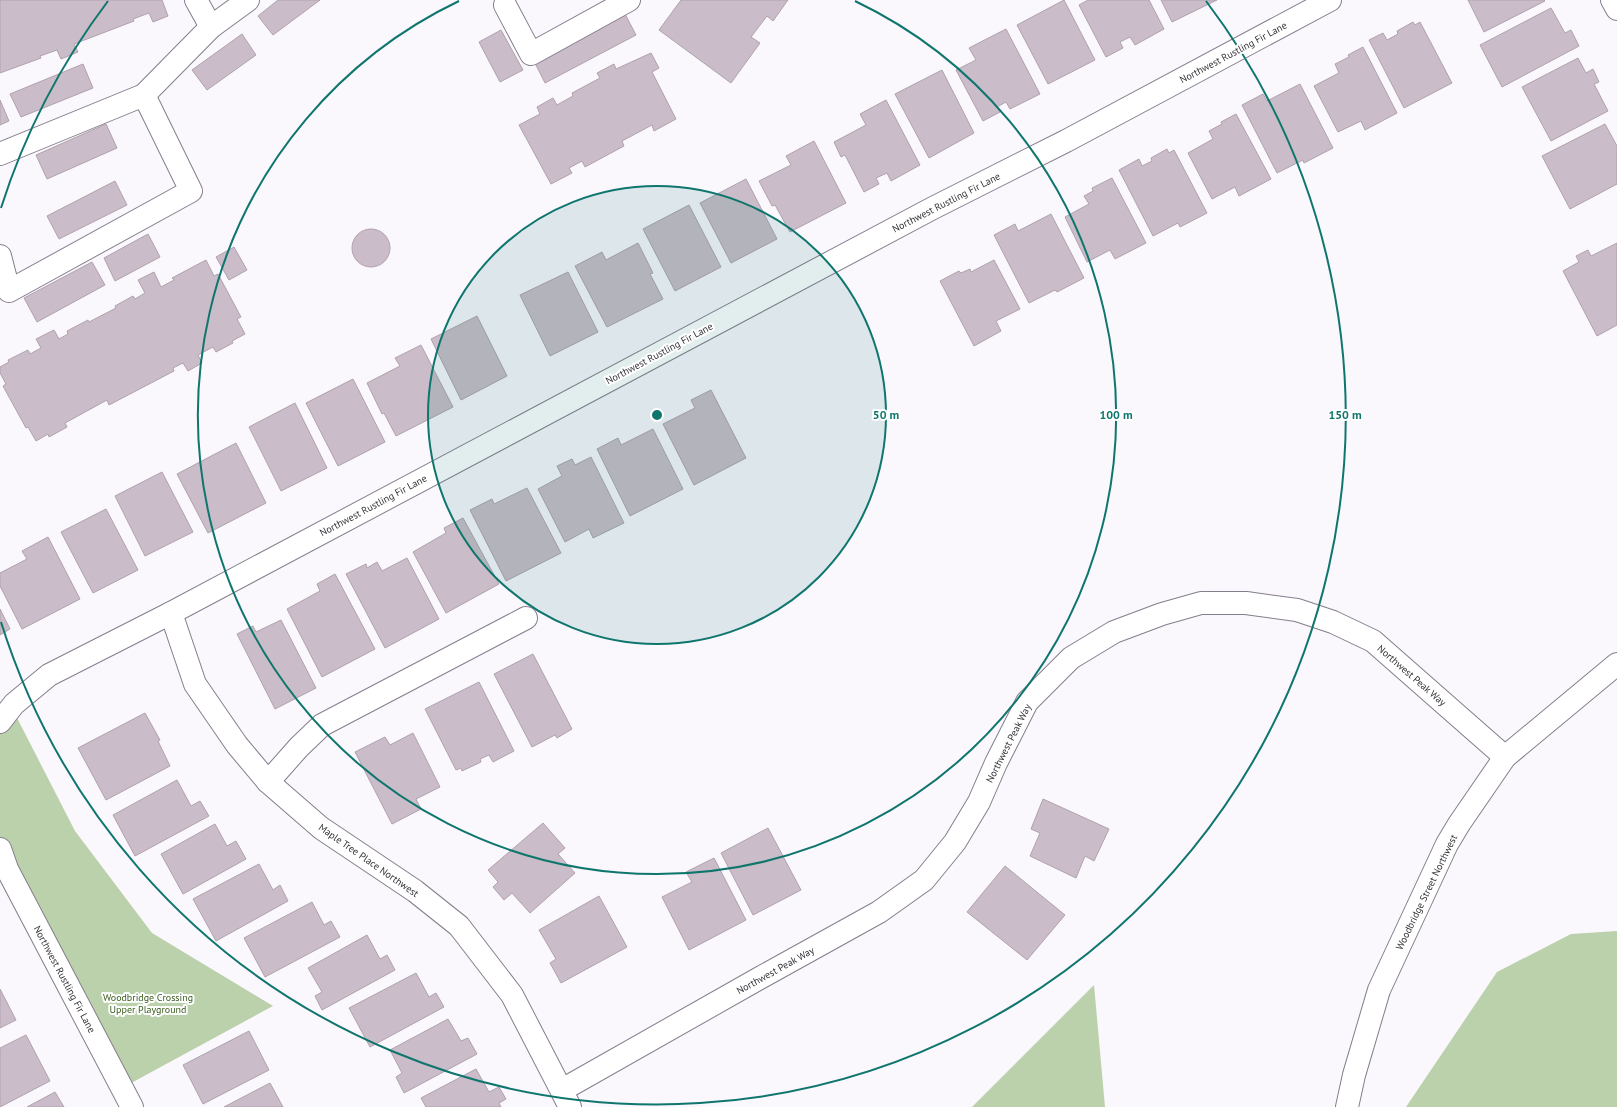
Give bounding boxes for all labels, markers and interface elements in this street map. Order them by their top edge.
street label: Northwest Rustling Fir Lane [1177,19,1289,86]
street label: Northwest Rustling Fir Lane [890,170,1002,235]
street label: Northwest Rustling Fir Lane [603,320,715,387]
text: 50 m [873,407,899,422]
text: 100 m [1099,407,1133,422]
text: 150 m [1328,407,1362,422]
centre of rings [650,408,664,422]
street label: Northwest Rustling Fir Lane [317,472,429,539]
street label: Northwest Peak Way [1375,642,1449,709]
street label: Northwest Peak Way [983,701,1034,785]
street label: Maple Tree Place Northwest [316,821,422,900]
street label: Woodbridge Street Northwest [1393,832,1460,952]
street label: Northwest Rustling Fir Lane [31,923,98,1035]
street label: Northwest Peak Way [734,944,817,997]
park label: Woodbridge Crossing Upper Playground [103,991,193,1016]

